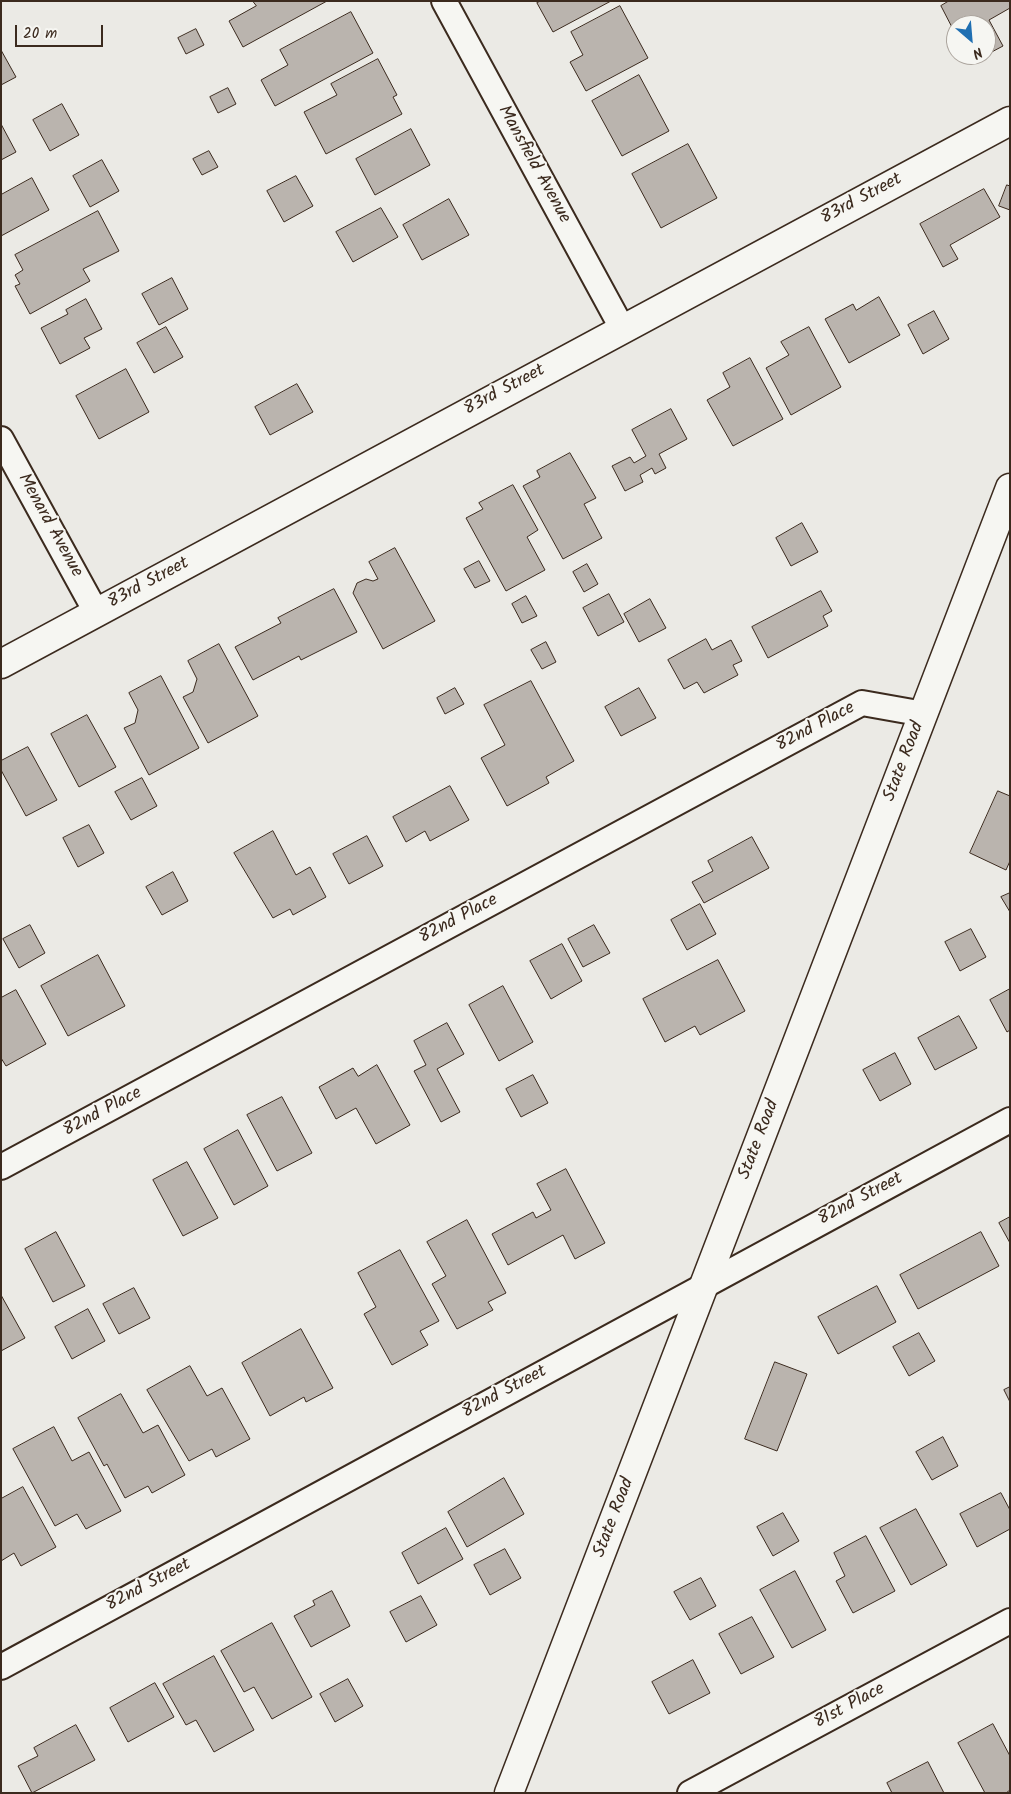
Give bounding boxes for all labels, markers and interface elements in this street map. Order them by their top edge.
scale bar [18,15,105,47]
north arrow [946,15,996,65]
text: 20 m [23,22,57,46]
text: N [968,41,986,64]
street label: Mansfield Avenue [492,102,574,228]
street label: 83rd Street [818,170,906,230]
street label: 83rd Street [461,361,549,421]
street label: Menard Avenue [12,470,86,582]
street label: 83rd Street [105,554,193,614]
street label: 82nd Place [773,698,859,758]
street label: State Road [880,719,930,805]
street label: 82nd Place [416,890,502,950]
street label: 82nd Place [60,1083,146,1143]
street label: State Road [735,1097,785,1183]
street label: 82nd Street [815,1169,907,1231]
street label: 82nd Street [459,1362,551,1424]
street label: State Road [590,1475,640,1561]
street label: 82nd Street [103,1555,195,1617]
street label: 81st Place [811,1679,889,1735]

